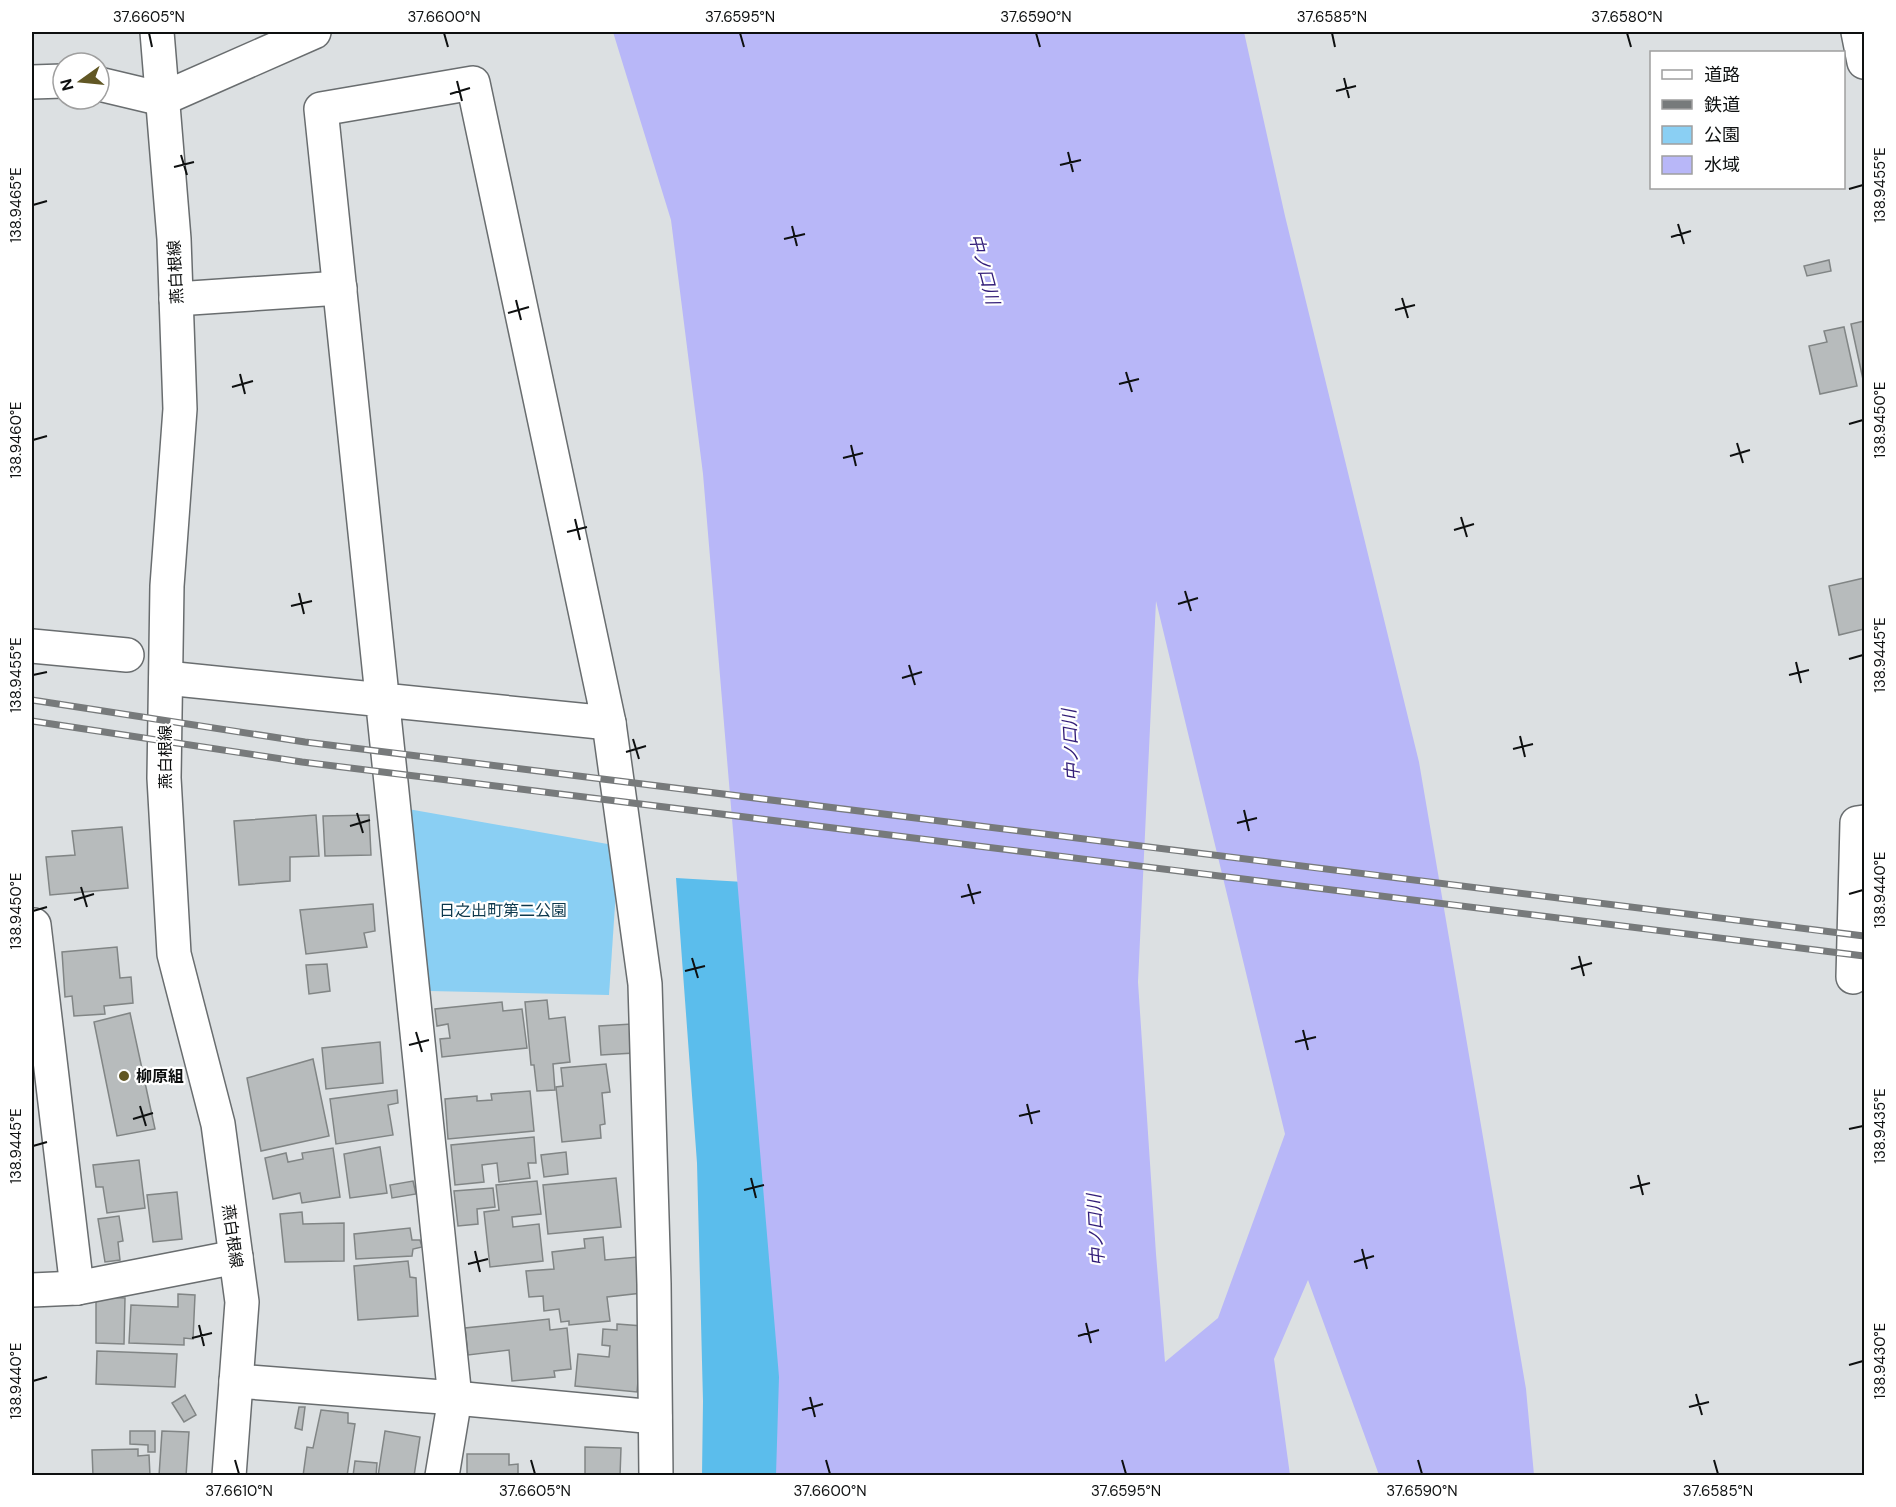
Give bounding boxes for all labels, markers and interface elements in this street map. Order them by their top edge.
text: 37.6605°N [113,7,185,27]
text: 37.6600°N [407,7,481,27]
text: 37.6595°N [705,7,775,27]
text: 37.6590°N [1000,7,1072,27]
text: 37.6585°N [1297,7,1367,27]
text: 37.6580°N [1591,7,1663,27]
north arrow [51,51,111,111]
legend [1650,51,1845,189]
text: 道路 [1704,63,1740,87]
text: N [55,76,79,93]
text: 鉄道 [1704,93,1740,117]
text: 公園 [1704,123,1740,147]
text: 138.9455°E [1870,147,1890,223]
text: 水域 [1704,153,1740,177]
text: 138.9465°E [6,167,26,243]
water label: 中ノ口川 [963,231,1005,309]
street label: 燕白根線 [163,239,188,304]
text: 138.9450°E [1870,382,1890,458]
text: 138.9460°E [6,401,26,479]
text: 138.9445°E [1870,617,1890,693]
text: 138.9455°E [6,637,26,713]
water label: 中ノ口川 [1057,706,1085,782]
street label: 燕白根線 [155,725,176,789]
text: 138.9440°E [1870,852,1890,928]
text: 138.9450°E [6,873,26,949]
park label: 日之出町第二公園 [439,900,567,921]
place label: 柳原組 [136,1066,184,1087]
marker: 柳原組 [117,1069,131,1083]
text: 138.9435°E [1870,1088,1890,1164]
text: 138.9445°E [6,1108,26,1184]
water label: 中ノ口川 [1082,1191,1110,1267]
street label: 燕白根線 [218,1203,247,1269]
text: 138.9430°E [1870,1323,1890,1399]
text: 138.9440°E [6,1343,26,1419]
text: 37.6610°N [205,1481,273,1501]
text: 37.6605°N [499,1481,571,1501]
text: 37.6600°N [793,1481,867,1501]
text: 37.6595°N [1091,1481,1161,1501]
text: 37.6590°N [1386,1481,1458,1501]
text: 37.6585°N [1683,1481,1753,1501]

